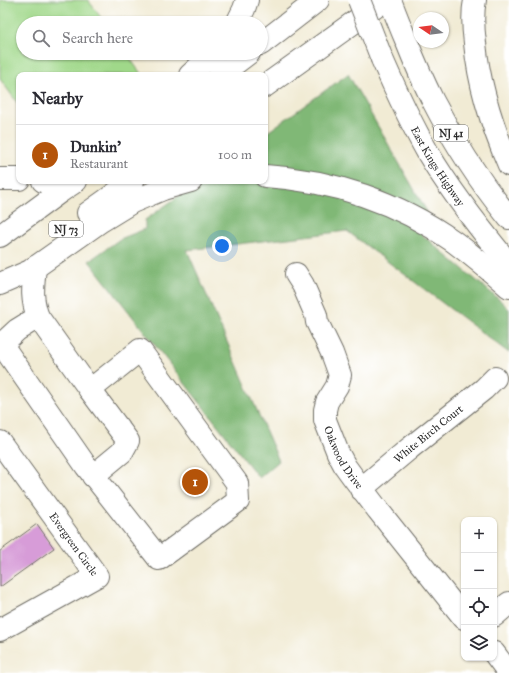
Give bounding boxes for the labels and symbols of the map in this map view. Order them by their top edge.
north arrow [413,12,449,48]
street label: East Kings Highway [408,124,468,210]
road number: NJ 41 [434,125,468,141]
road number: NJ 73 [49,221,83,237]
your location [212,236,232,256]
street label: White Birch Court [391,402,466,466]
street label: Oakwood Drive [321,424,366,492]
pin: 1 [182,467,208,497]
street label: Evergreen Circle [46,510,101,579]

